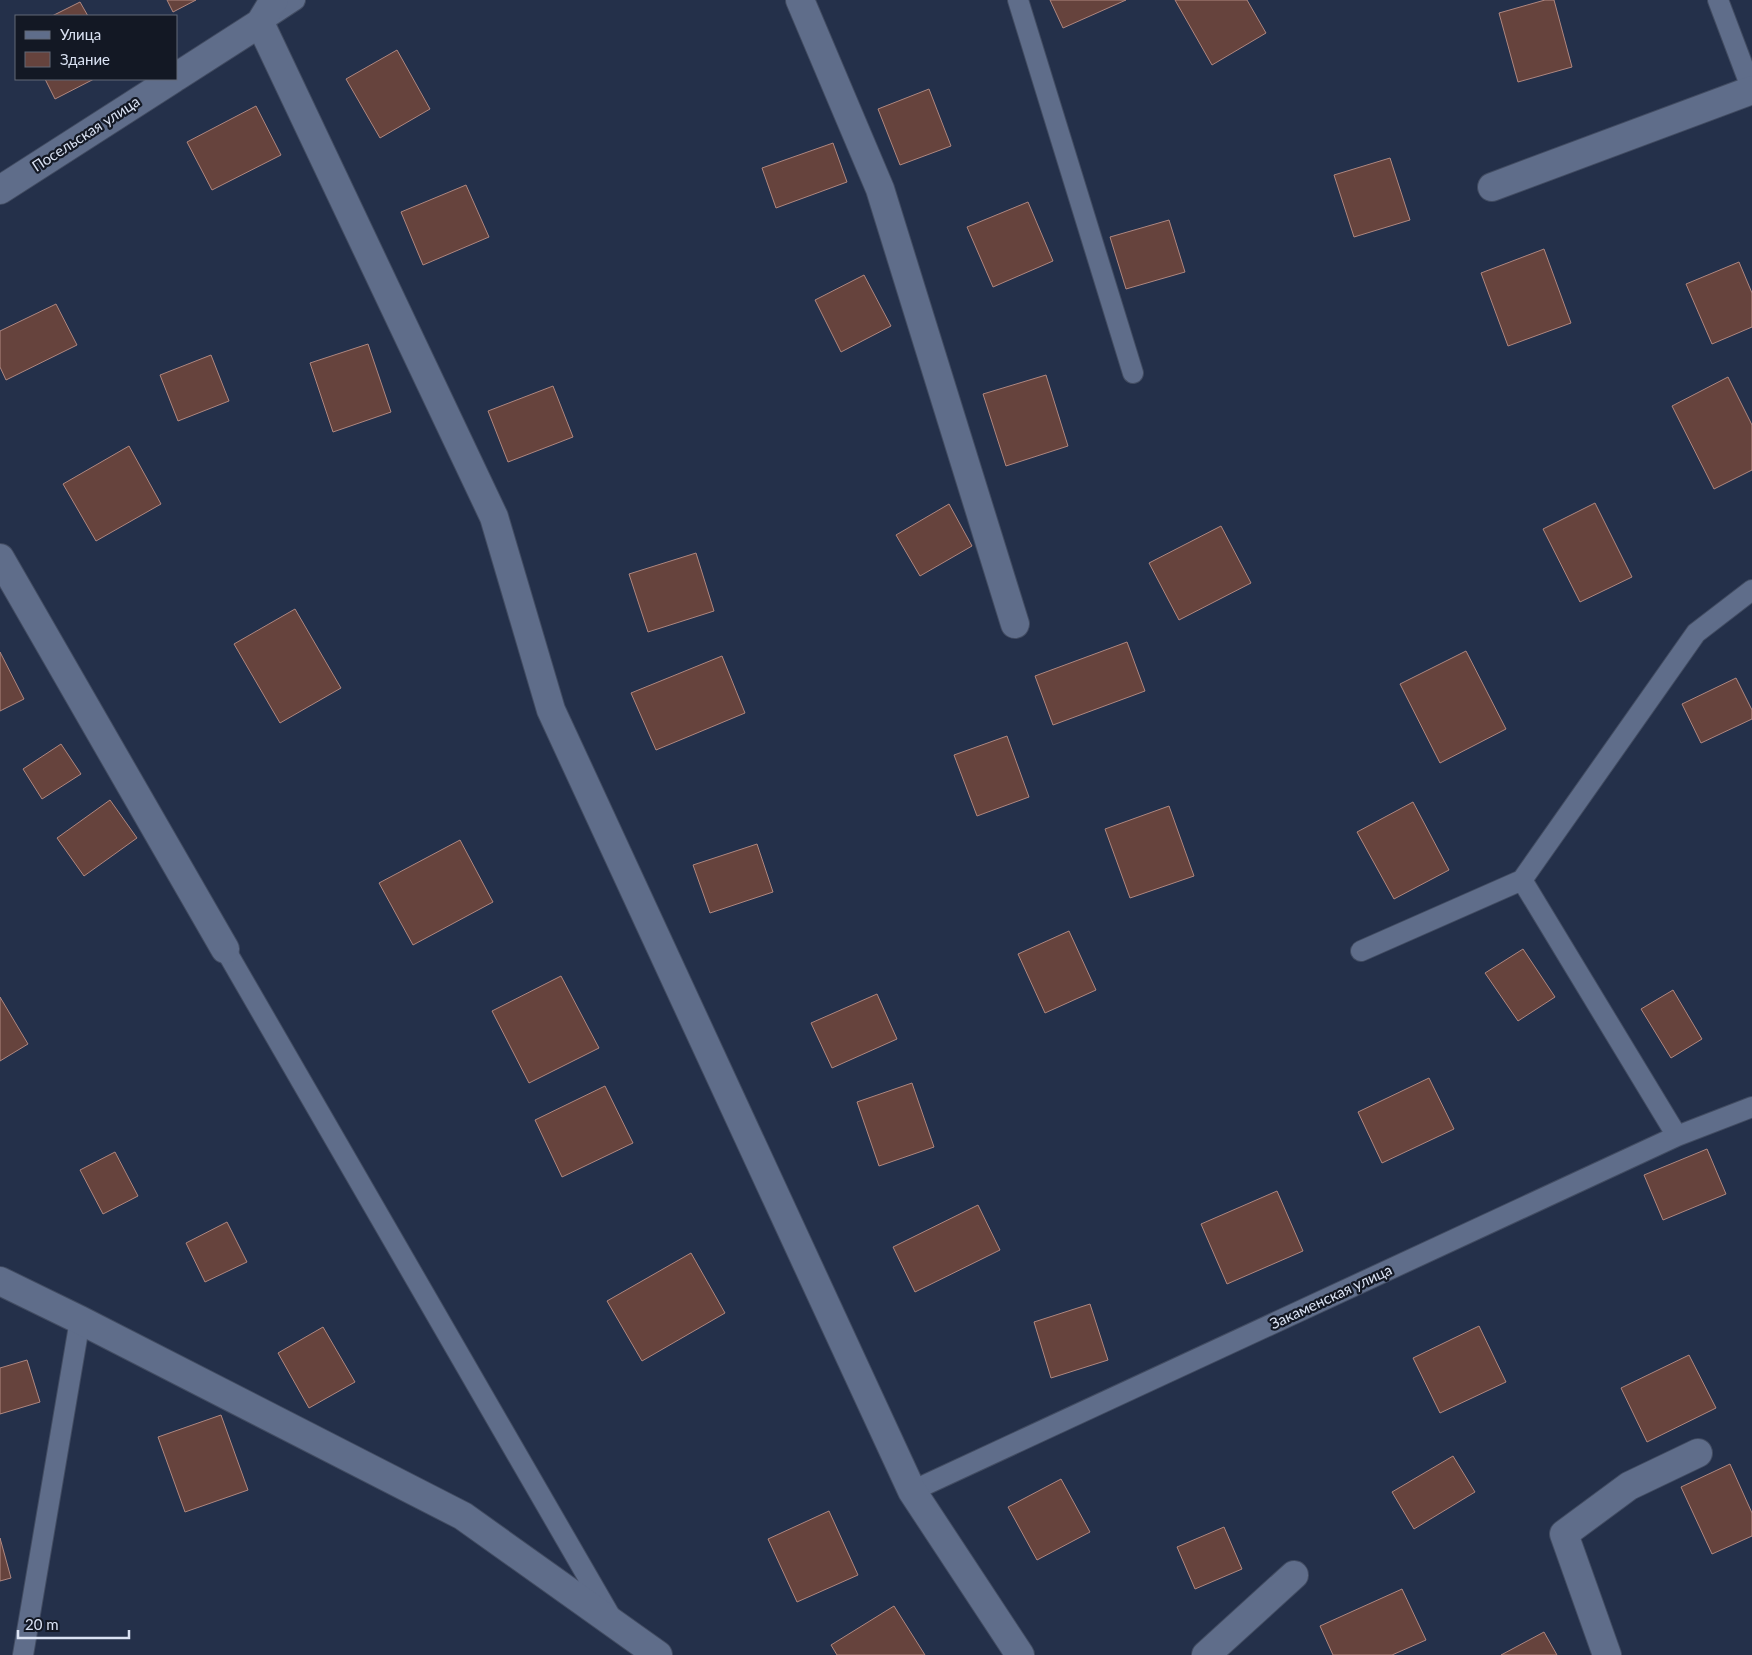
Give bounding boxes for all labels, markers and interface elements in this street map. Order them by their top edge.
legend [15,15,178,80]
text: Улица [60,25,101,43]
text: Здание [60,50,110,68]
street label: Посельская улица [28,92,143,175]
street label: Закаменская улица [1267,1260,1395,1332]
scale bar [18,1608,129,1640]
text: 20 m [25,1615,59,1633]

